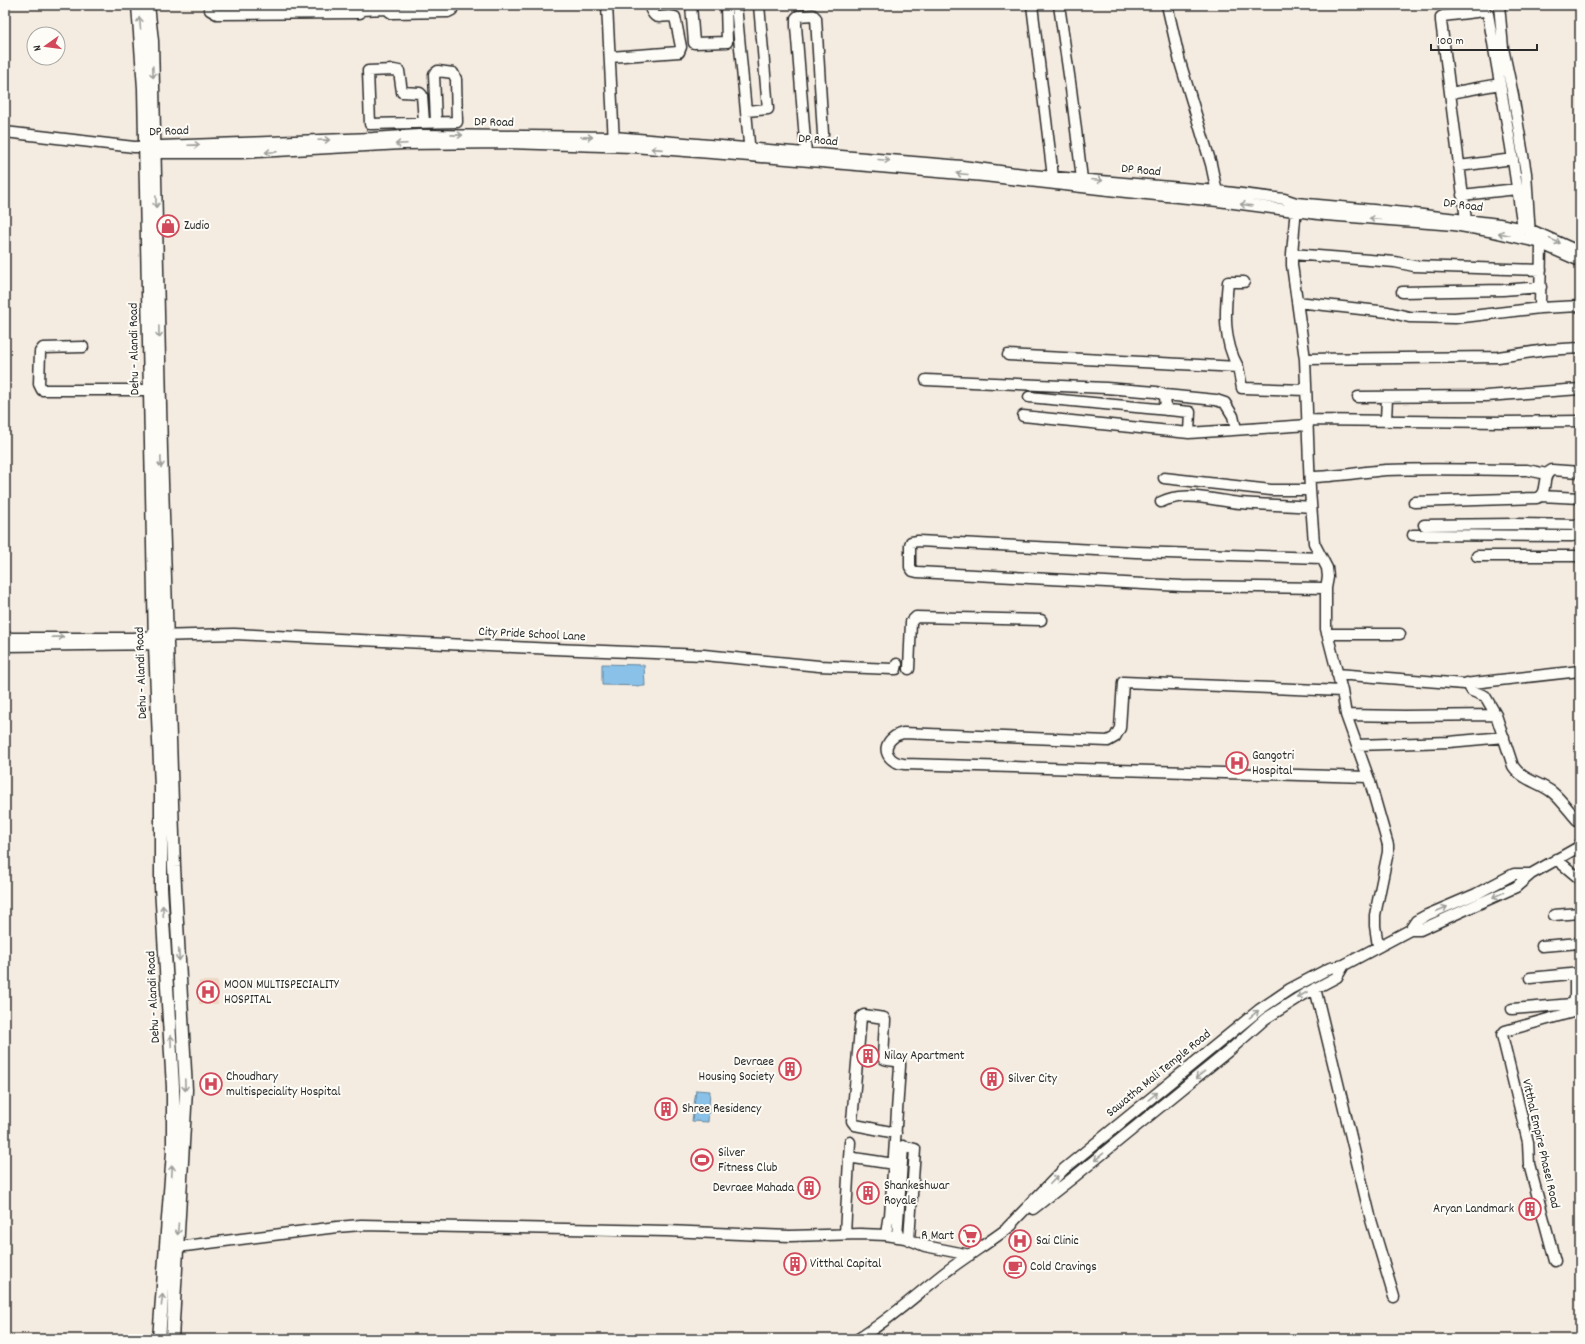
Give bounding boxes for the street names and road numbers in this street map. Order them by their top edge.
street label: DP Road [474,113,514,133]
street label: DP Road [149,122,189,142]
street label: DP Road [797,130,839,152]
street label: DP Road [1120,160,1162,182]
street label: DP Road [1442,194,1484,218]
street label: Dehu - Alandi Road [125,303,145,395]
street label: City Pride School Lane [478,623,586,647]
street label: Dehu - Alandi Road [131,626,153,720]
street label: Dehu - Alandi Road [142,950,166,1044]
street label: Sawatha Mali Temple Road [1102,1026,1216,1122]
street label: Vitthal Empire Phase1 Road [1516,1077,1564,1211]

